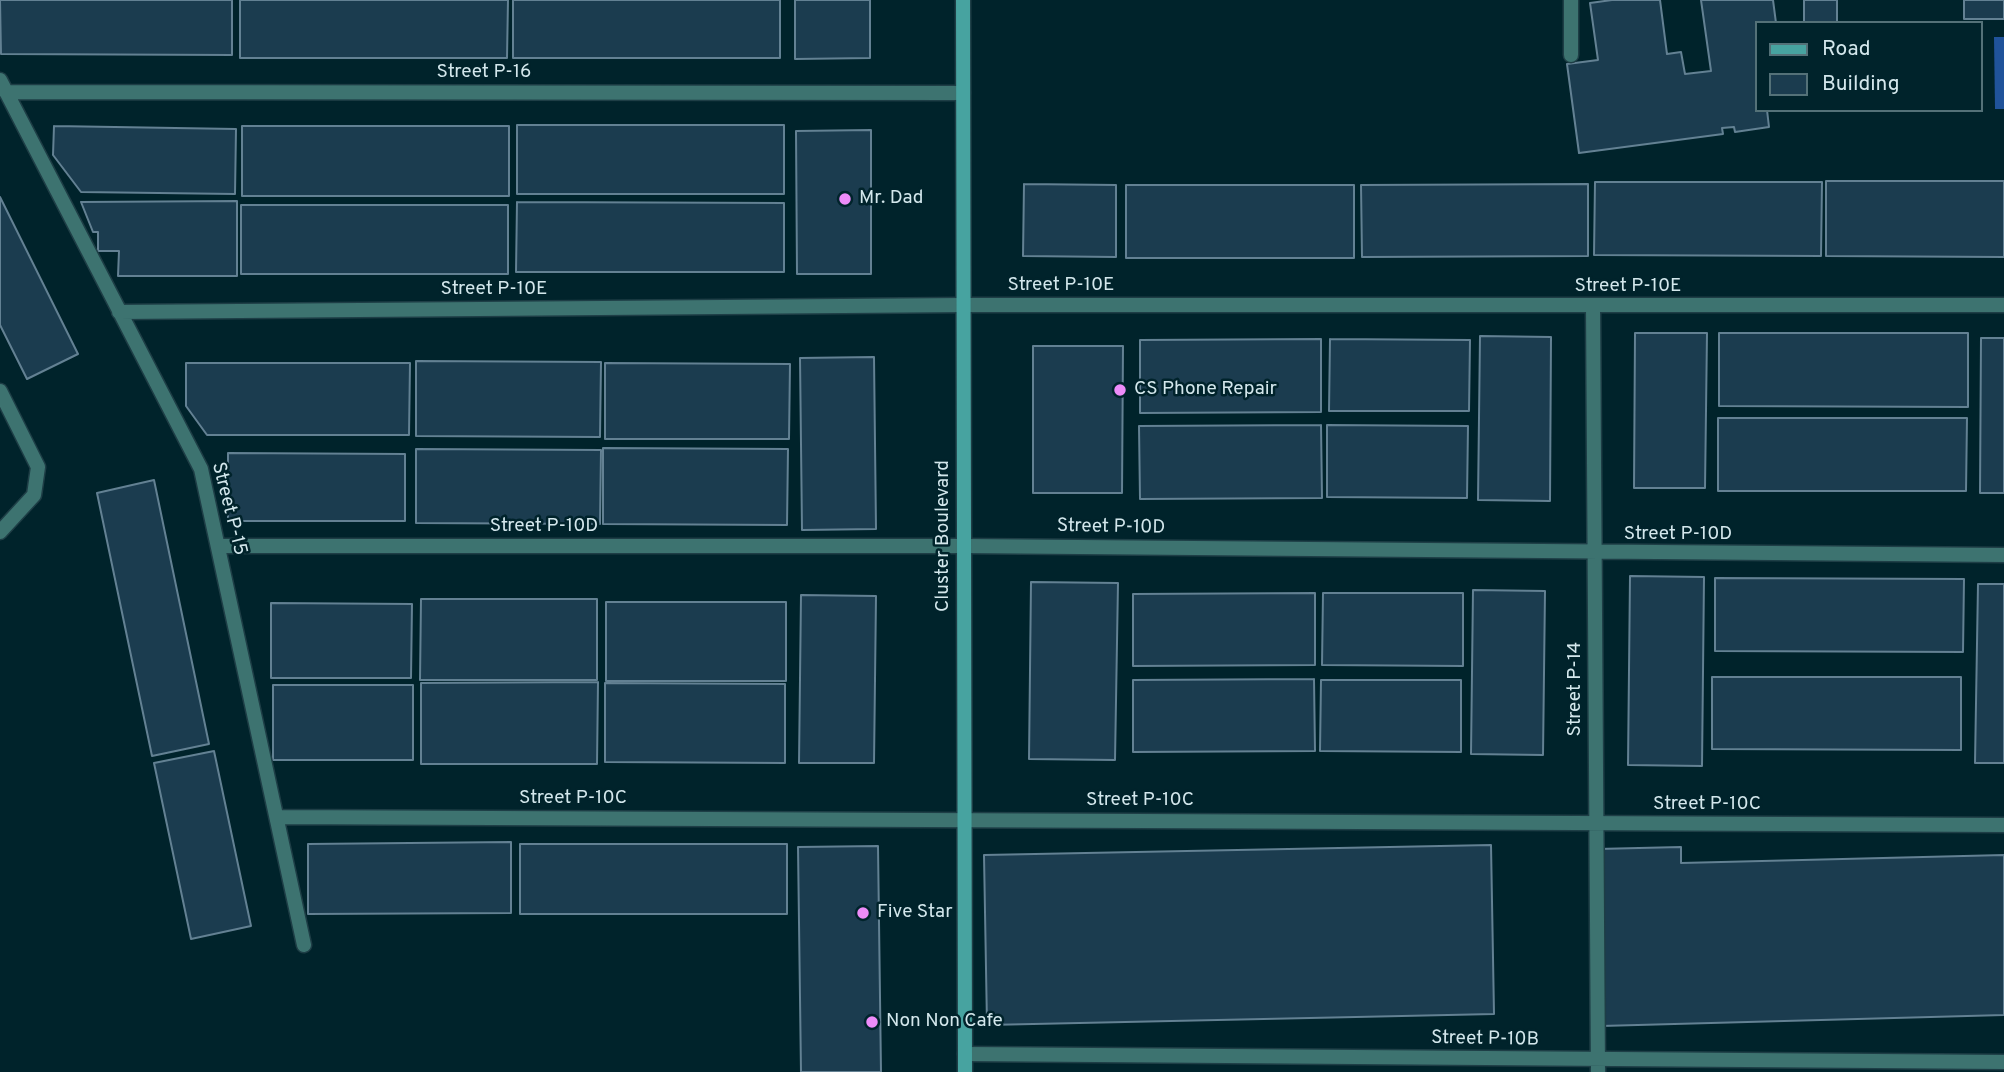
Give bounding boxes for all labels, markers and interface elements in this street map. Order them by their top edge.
legend [1756,21,1983,112]
text: Road [1822,36,1871,63]
street label: Street P-16 [437,62,531,84]
text: Building [1822,71,1900,98]
place label: Mr. Dad [859,188,923,210]
marker: Mr. Dad [837,191,853,207]
street label: Street P-10E [1008,275,1114,297]
street label: Street P-10E [1575,276,1681,298]
street label: Street P-10E [441,279,547,301]
place label: CS Phone Repair [1134,379,1277,401]
marker: CS Phone Repair [1112,382,1128,398]
street label: Street P-15 [205,460,251,558]
street label: Cluster Boulevard [933,460,955,612]
street label: Street P-10D [490,516,598,538]
street label: Street P-10D [1057,516,1165,540]
street label: Street P-10D [1624,524,1732,546]
street label: Street P-14 [1565,642,1587,736]
street label: Street P-10C [519,788,627,810]
street label: Street P-10C [1086,790,1194,812]
street label: Street P-10C [1653,794,1761,816]
place label: Five Star [877,902,953,924]
marker: Five Star [855,905,871,921]
place label: Non Non Cafe [886,1011,1003,1033]
marker: Non Non Cafe [864,1014,880,1030]
street label: Street P-10B [1431,1028,1539,1052]

